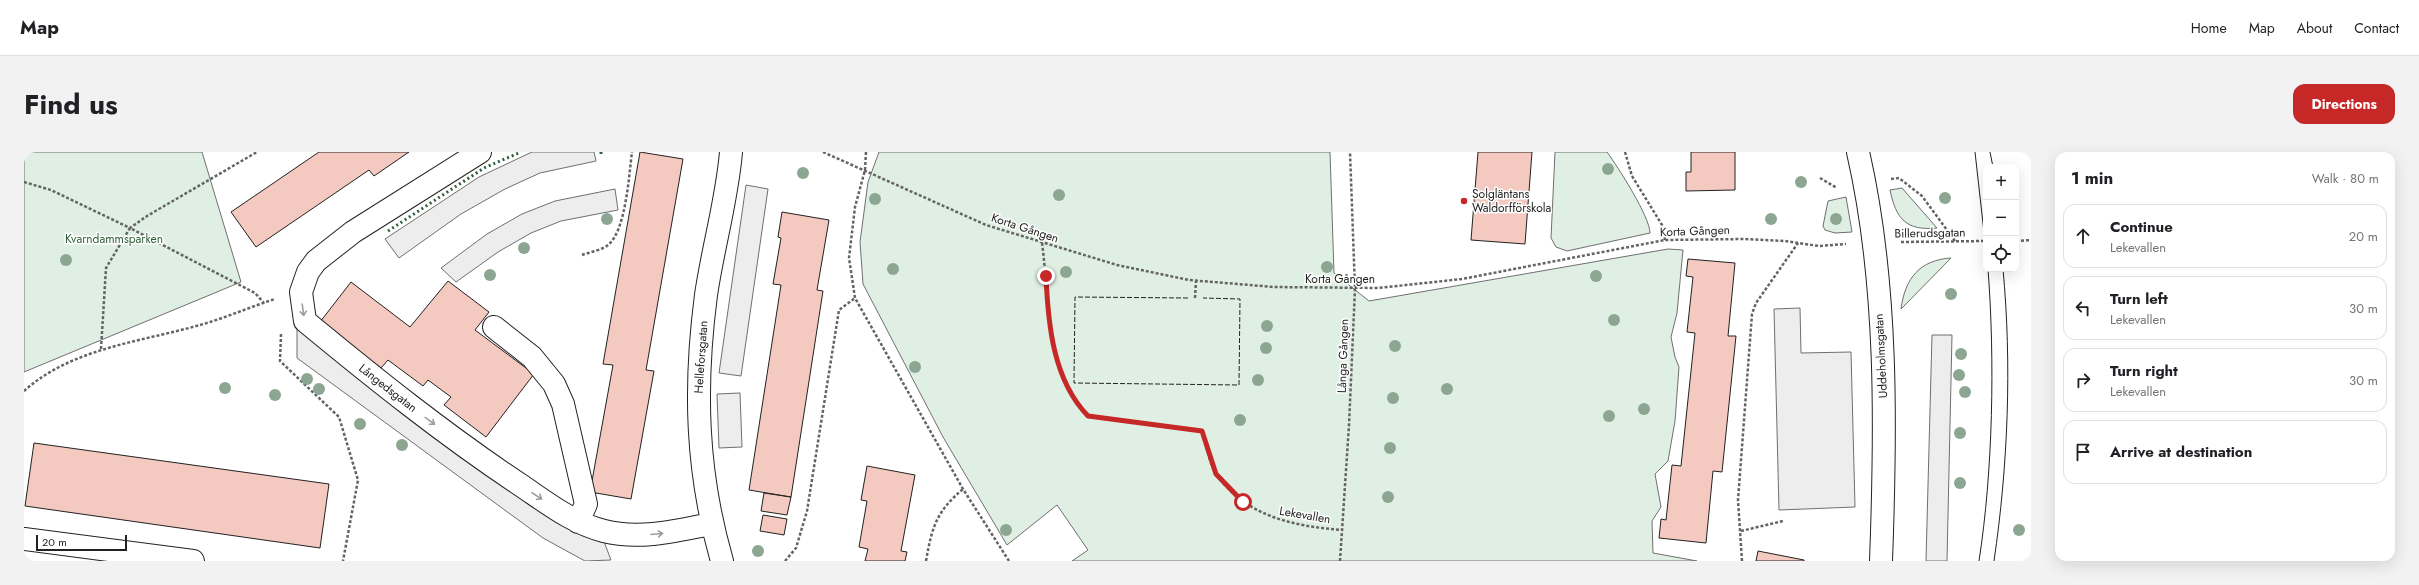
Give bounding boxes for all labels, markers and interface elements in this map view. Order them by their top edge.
text: Map [20,14,59,41]
text: Home [2191,18,2227,38]
text: Map [2249,18,2275,38]
text: About [2297,18,2332,38]
text: Contact [2354,18,2399,38]
text: Find us [24,84,118,125]
button: Directions [2293,84,2395,124]
map controls [1983,164,2019,272]
button: + [1983,164,2019,200]
text: 1 min [2071,166,2113,190]
text: Walk · 80 m [2312,169,2379,188]
place label: Solgläntans Waldorfförskola [1472,185,1552,217]
marker: Solgläntans Waldorfförskola [1459,196,1469,206]
button: − [1983,200,2019,236]
street label: Korta Gången [989,209,1061,247]
text: Continue [2110,216,2173,238]
street label: Korta Gången [1660,221,1730,241]
street label: Billerudsgatan [1894,223,1966,243]
icon: ahead [2072,225,2094,247]
text: 20 m [2349,227,2378,246]
park label: Kvarndammsparken [65,230,163,248]
button: locate [1983,236,2019,272]
text: Lekevallen [2110,238,2166,257]
route end [1037,267,1055,285]
street label: Korta Gången [1305,270,1375,288]
text: Turn left [2110,288,2168,310]
icon: left [2072,297,2094,319]
text: 30 m [2349,299,2378,318]
one-way arrow [299,303,307,316]
text: Lekevallen [2110,310,2166,329]
street label: Uddeholmsgatan [1870,313,1892,399]
street label: Långa Gången [1333,318,1353,394]
street label: Helleforsgatan [689,320,713,394]
street label: Långedsgatan [355,359,421,417]
text: Turn right [2110,360,2178,382]
icon: right [2072,369,2094,391]
text: 30 m [2349,371,2378,390]
text: Lekevallen [2110,382,2166,401]
one-way arrow [425,417,436,425]
icon: arrive [2072,441,2094,463]
text: Arrive at destination [2110,441,2252,463]
one-way arrow [531,492,542,500]
route start [1234,493,1252,511]
street label: Lekevallen [1278,502,1332,528]
one-way arrow [650,530,663,537]
scale bar [36,533,127,552]
text: 20 m [42,534,67,550]

